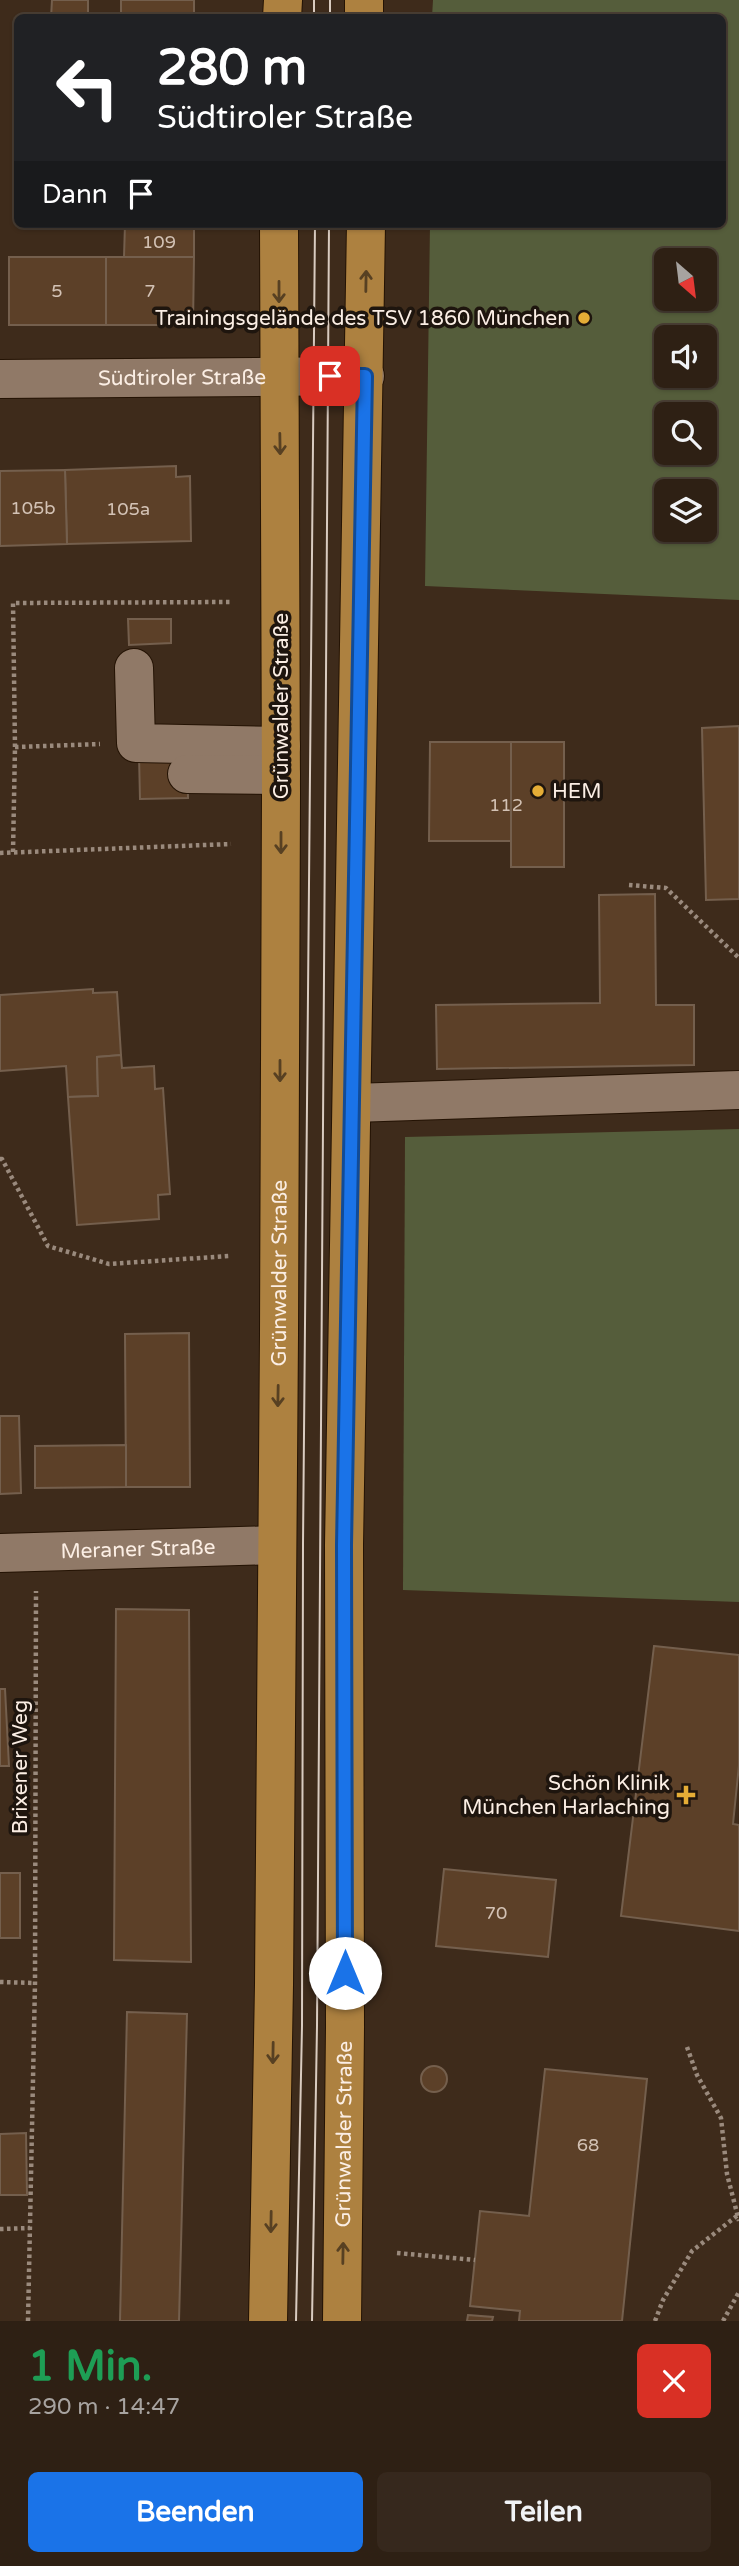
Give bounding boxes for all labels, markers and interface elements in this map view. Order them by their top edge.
text: 280 m [157,39,307,98]
icon: left [42,42,133,133]
text: Südtiroler Straße [157,99,413,137]
icon: arrive [122,175,160,213]
text: Dann [42,179,108,210]
house number: 109 [142,231,176,253]
north arrow [654,248,718,312]
map controls [654,248,717,542]
one-way arrow [359,270,373,293]
house number: 5 [51,280,63,302]
house number: 7 [144,280,156,302]
one-way arrow [272,280,286,303]
place label: Trainingsgelände des TSV 1860 München [155,306,570,331]
marker: Trainingsgelände des TSV 1860 München [576,310,592,326]
button: sound [654,325,717,388]
pin [300,346,360,406]
icon: arrive [311,357,349,395]
street label: Südtiroler Straße [98,364,266,391]
button: search [654,402,717,465]
one-way arrow [273,433,287,456]
button: layers [654,479,717,542]
house number: 105b [10,497,56,519]
house number: 105a [106,498,150,520]
street label: Grünwalder Straße [269,613,294,799]
place label: HEM [552,779,602,804]
marker: HEM [530,783,546,799]
house number: 112 [489,794,523,816]
one-way arrow [274,832,288,855]
one-way arrow [273,1059,287,1082]
street label: Grünwalder Straße [266,1180,292,1366]
one-way arrow [271,1385,285,1408]
street label: Meraner Straße [60,1534,216,1564]
street label: Brixener Weg [8,1700,33,1834]
place label: Schön Klinik München Harlaching [462,1771,670,1820]
marker: Schön Klinik München Harlaching [676,1785,696,1805]
house number: 70 [485,1902,507,1924]
position arrow [308,1936,382,2010]
street label: Grünwalder Straße [330,2040,357,2227]
one-way arrow [266,2042,280,2065]
house number: 68 [577,2134,599,2156]
one-way arrow [264,2210,277,2233]
one-way arrow [336,2242,350,2265]
text: 1 Min. [28,2341,152,2392]
button: close [637,2344,711,2418]
text: 290 m · 14:47 [28,2393,180,2421]
button: Beenden [28,2472,363,2552]
button: Teilen [377,2472,711,2552]

